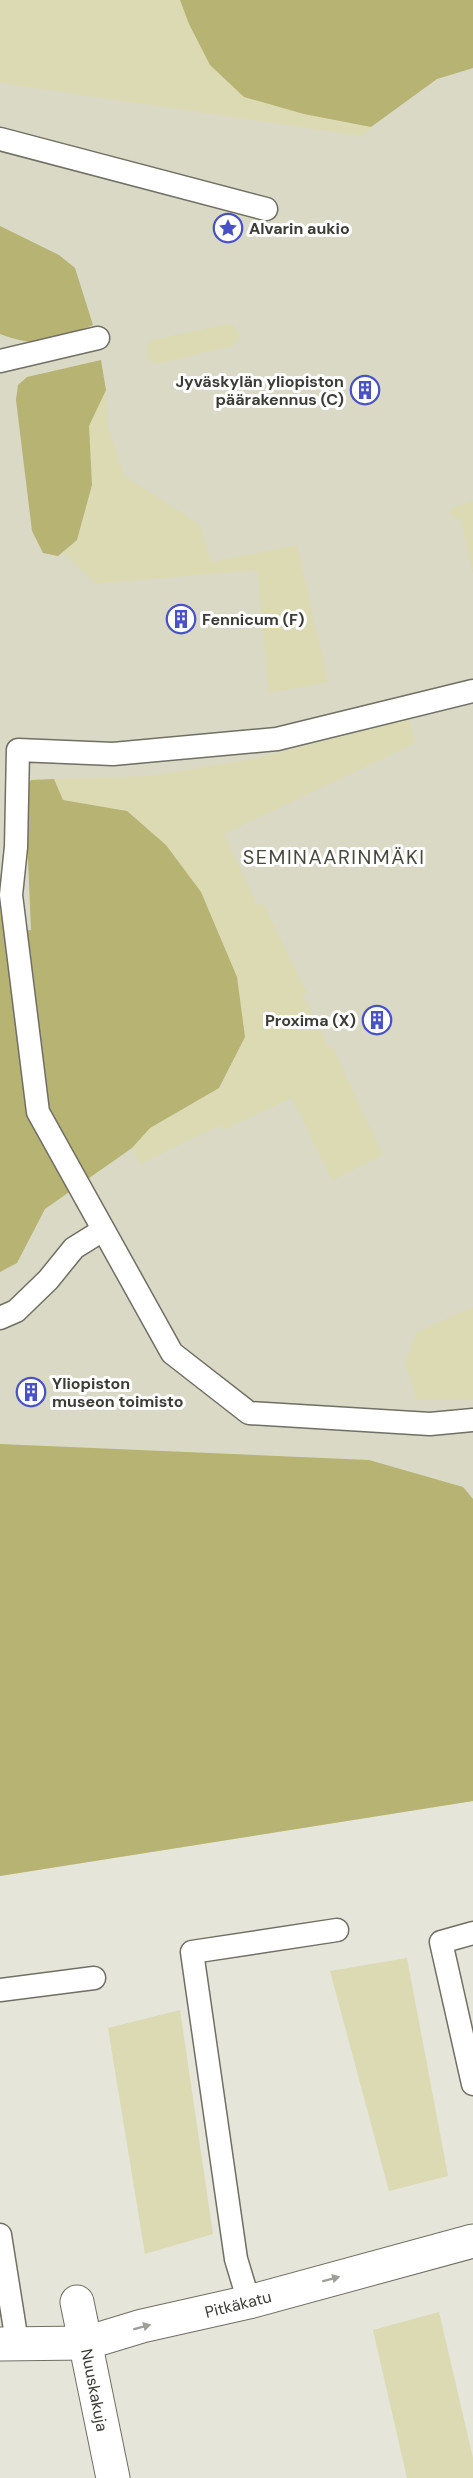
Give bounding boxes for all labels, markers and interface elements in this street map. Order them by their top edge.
place icon: Alvarin aukio [212,212,244,244]
place label: Alvarin aukio [249,218,350,239]
place label: Jyväskylän yliopiston päärakennus (C) [175,371,344,410]
building icon: Jyväskylän yliopiston päärakennus (C) [349,374,381,406]
building icon: Fennicum (F) [165,603,197,635]
place label: Fennicum (F) [202,609,304,630]
district label: SEMINAARINMÄKI [243,844,425,870]
building icon: Proxima (X) [361,1004,393,1036]
place label: Proxima (X) [265,1010,356,1031]
place label: Yliopiston museon toimisto [52,1373,184,1412]
building icon: Yliopiston museon toimisto [15,1376,47,1408]
one-way arrow [322,2274,340,2284]
street label: Pitkäkatu [203,2286,274,2323]
one-way arrow [133,2321,151,2331]
street label: Nuuskakuja [76,2347,113,2433]

